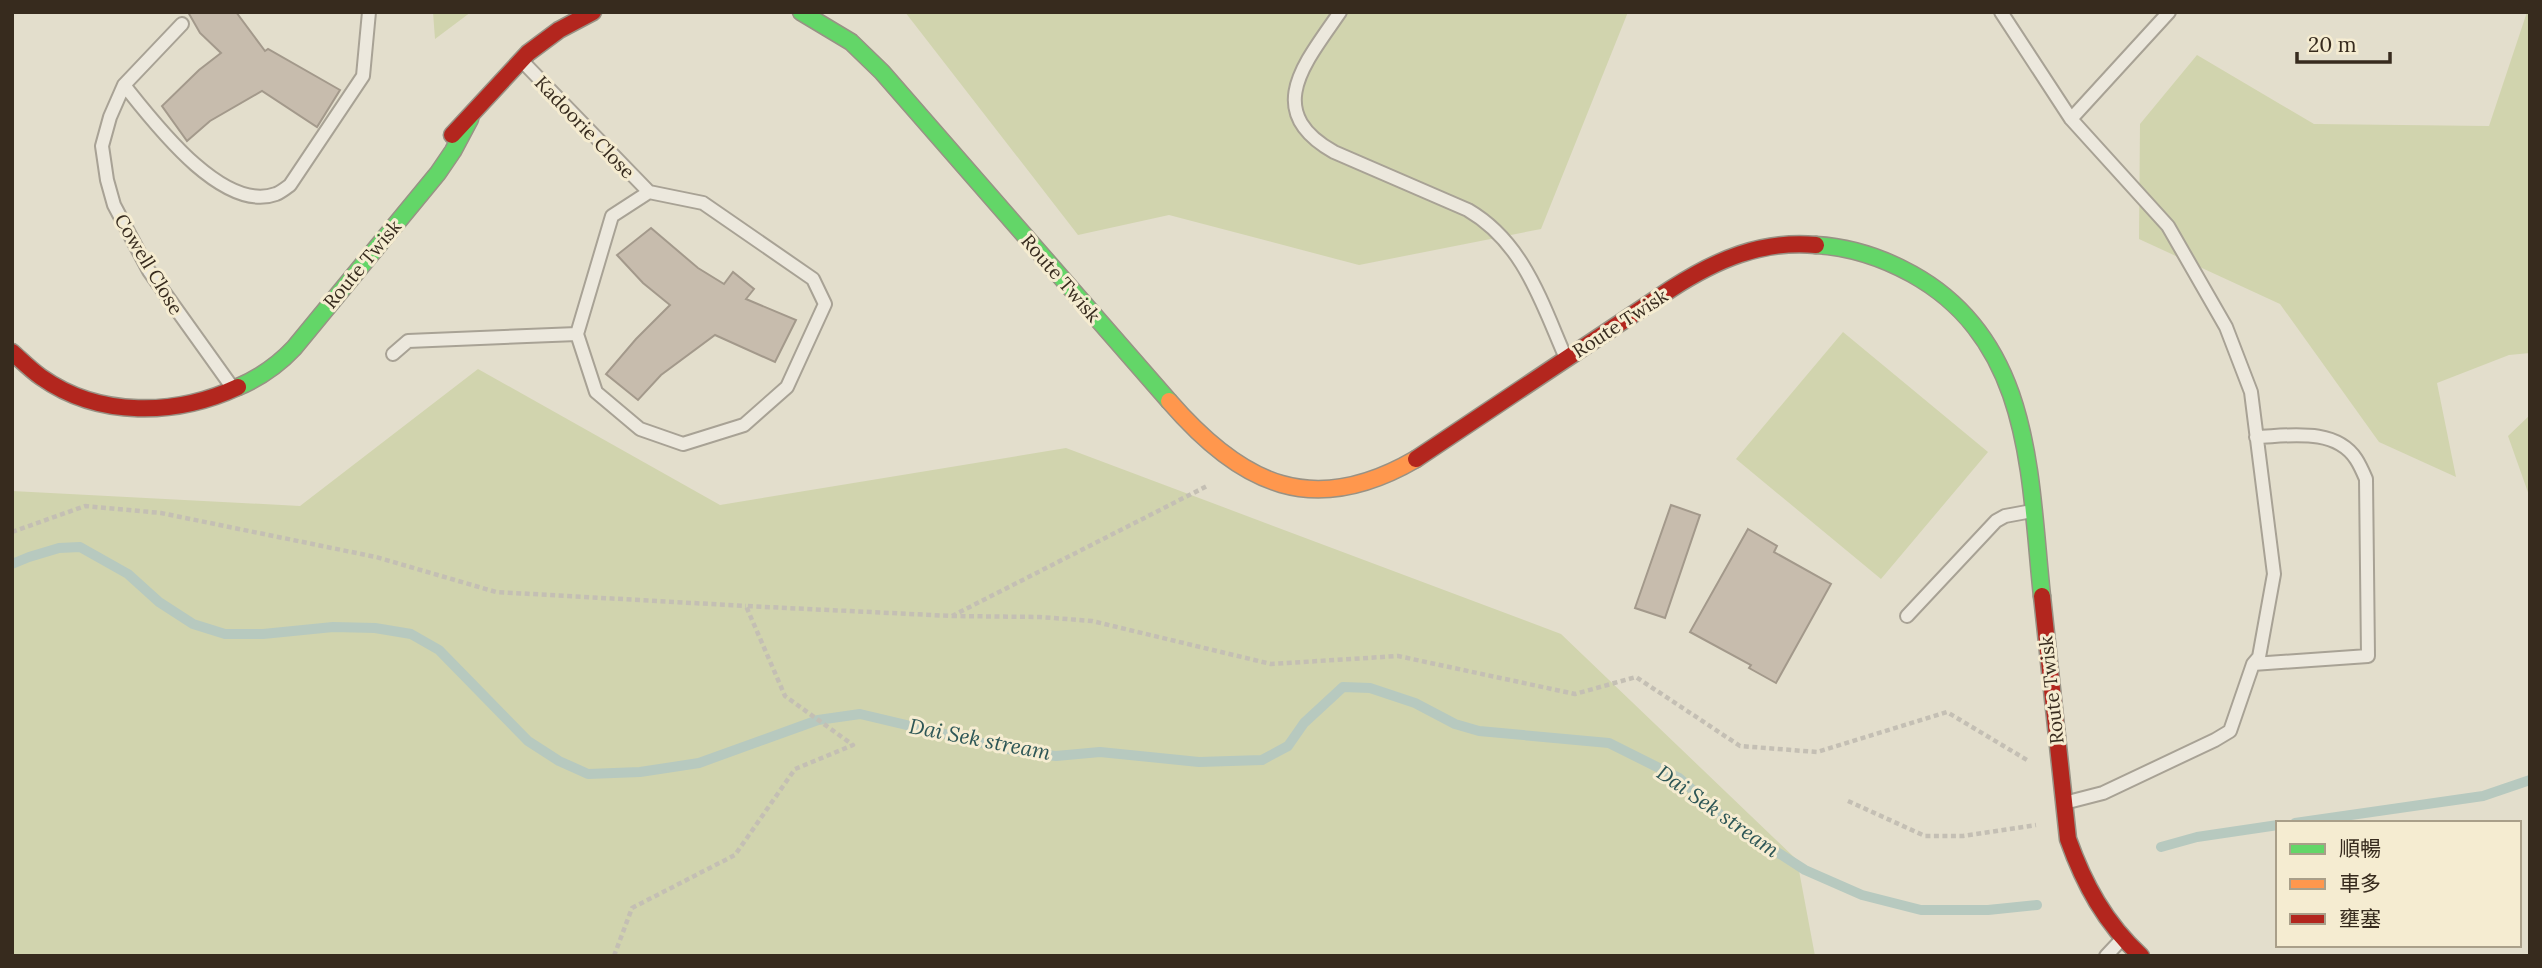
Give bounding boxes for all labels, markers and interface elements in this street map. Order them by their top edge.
scale bar [2297,21,2390,65]
text: 20 m [2308,31,2357,58]
street label: Kadoorie Close [530,71,640,183]
street label: Cowell Close [109,209,189,319]
street label: Route Twisk [318,214,407,313]
street label: Route Twisk [1016,229,1106,327]
street label: Route Twisk [1568,283,1673,363]
street label: Route Twisk [2033,634,2069,745]
water label: Dai Sek stream [907,712,1054,766]
water label: Dai Sek stream [1651,759,1785,864]
legend [2276,821,2521,947]
text: 順暢 [2339,835,2381,862]
text: 車多 [2339,870,2381,897]
text: 壅塞 [2339,905,2381,932]

